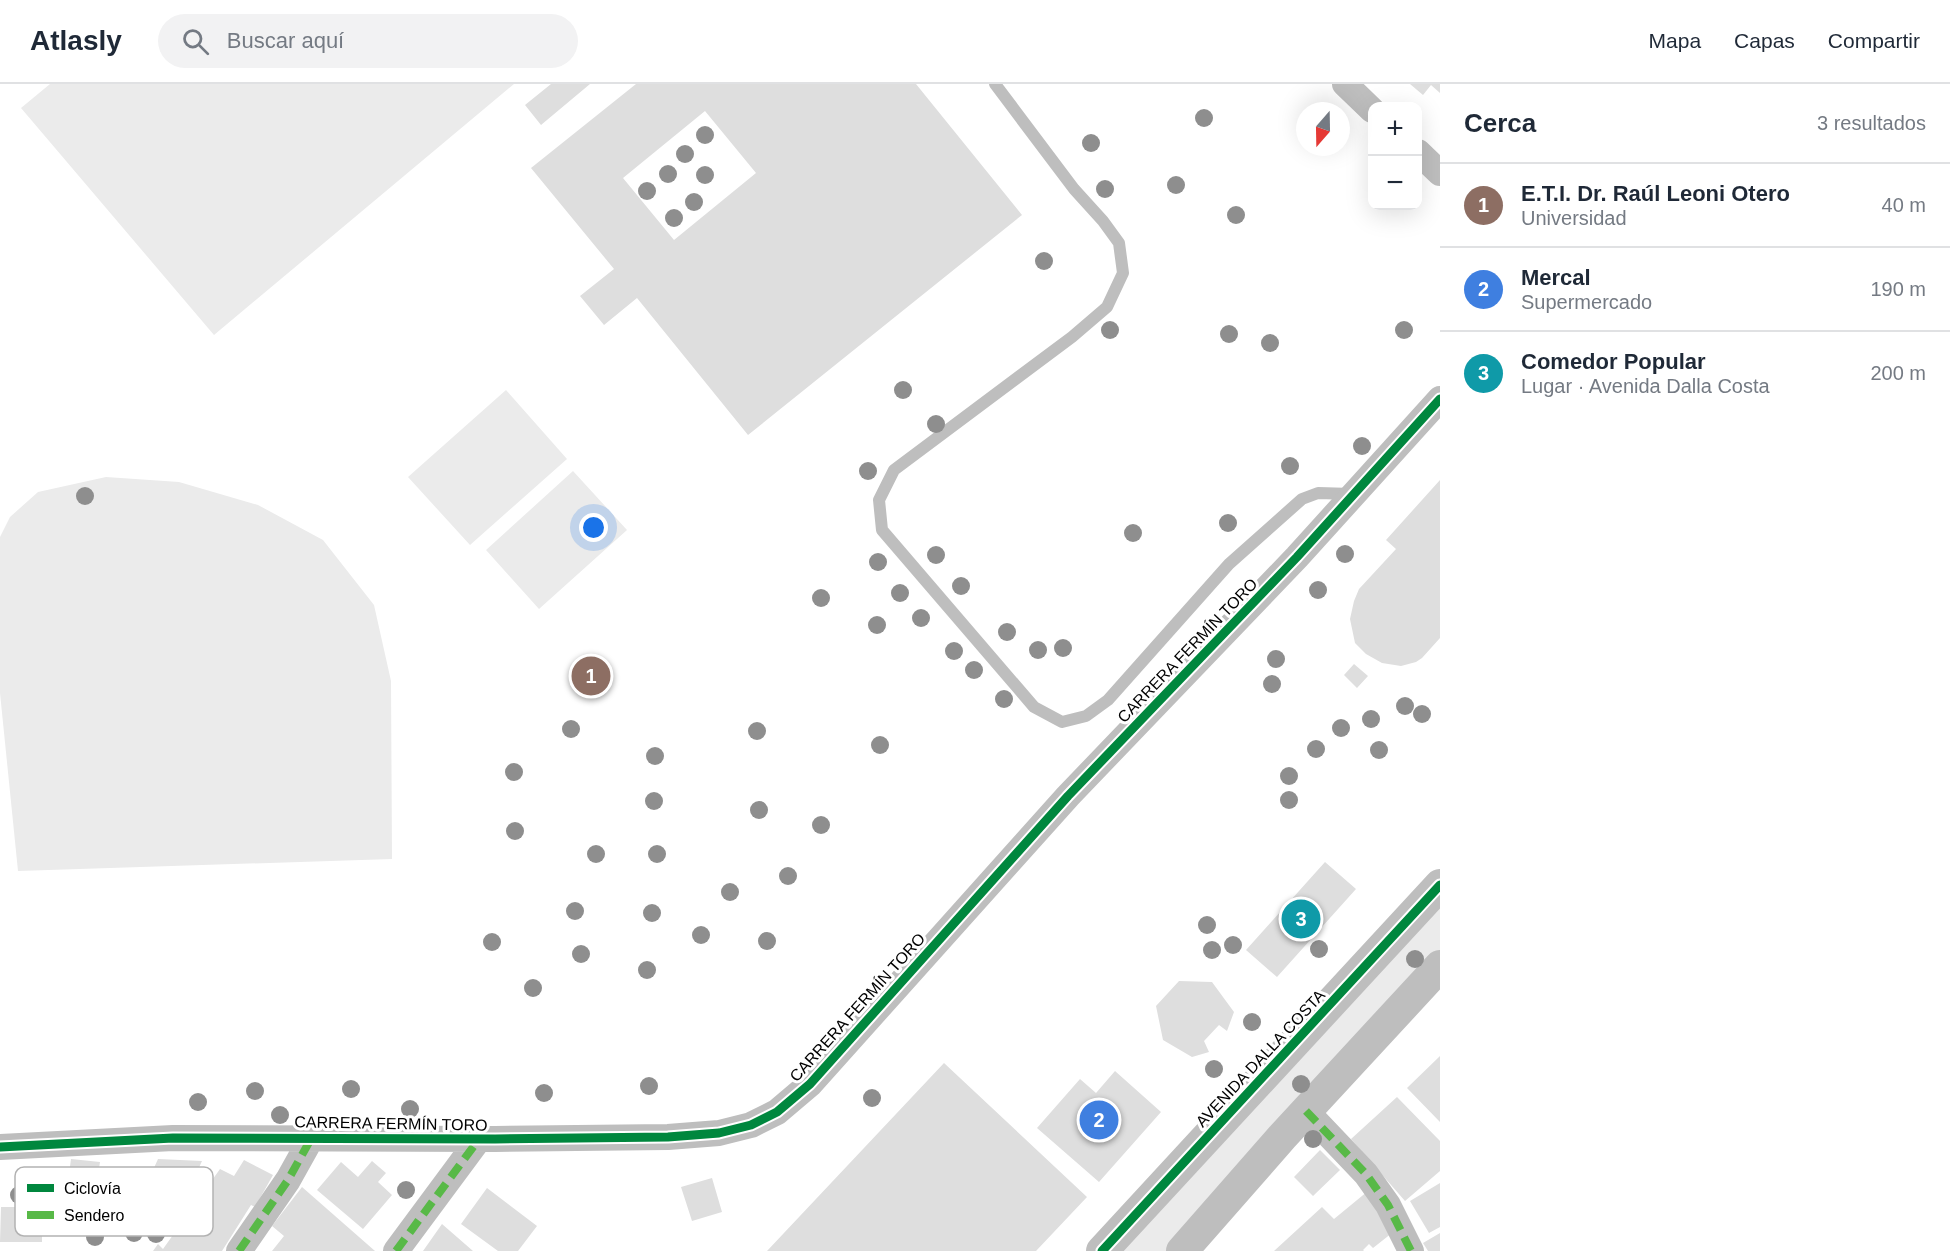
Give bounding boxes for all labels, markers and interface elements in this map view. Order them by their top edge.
search box [158,14,578,68]
text: Atlasly [30,25,122,56]
icon: search [179,25,212,58]
text: Buscar aquí [227,28,344,53]
text: Mapa [1649,29,1701,52]
text: Capas [1734,29,1795,52]
text: Compartir [1828,29,1920,52]
north arrow [1296,102,1350,156]
map controls [1368,102,1422,210]
button: + [1368,102,1422,156]
text: Cerca [1464,108,1536,138]
text: 3 resultados [1817,112,1926,134]
button: − [1368,156,1422,210]
text: E.T.I. Dr. Raúl Leoni Otero [1521,181,1790,206]
text: 1 [1478,194,1489,216]
text: 40 m [1882,194,1926,216]
text: Universidad [1521,207,1627,229]
text: Mercal [1521,265,1591,290]
text: 2 [1478,278,1489,300]
text: 190 m [1870,278,1926,300]
text: Supermercado [1521,291,1652,313]
text: Comedor Popular [1521,349,1706,374]
text: 3 [1478,362,1489,384]
text: 200 m [1870,362,1926,384]
text: Lugar · Avenida Dalla Costa [1521,375,1770,397]
your location [579,513,608,542]
street label: CARRERA FERMÍN TORO [1113,574,1261,726]
pin: 1 [572,654,610,698]
pin: 3 [1282,896,1320,942]
street label: CARRERA FERMÍN TORO [786,929,928,1085]
street label: AVENIDA DALLA COSTA [1192,986,1328,1130]
pin: 2 [1080,1098,1118,1142]
street label: CARRERA FERMÍN TORO [294,1112,488,1134]
legend [15,1167,213,1236]
text: Ciclovía [64,1180,121,1197]
text: Sendero [64,1207,125,1224]

